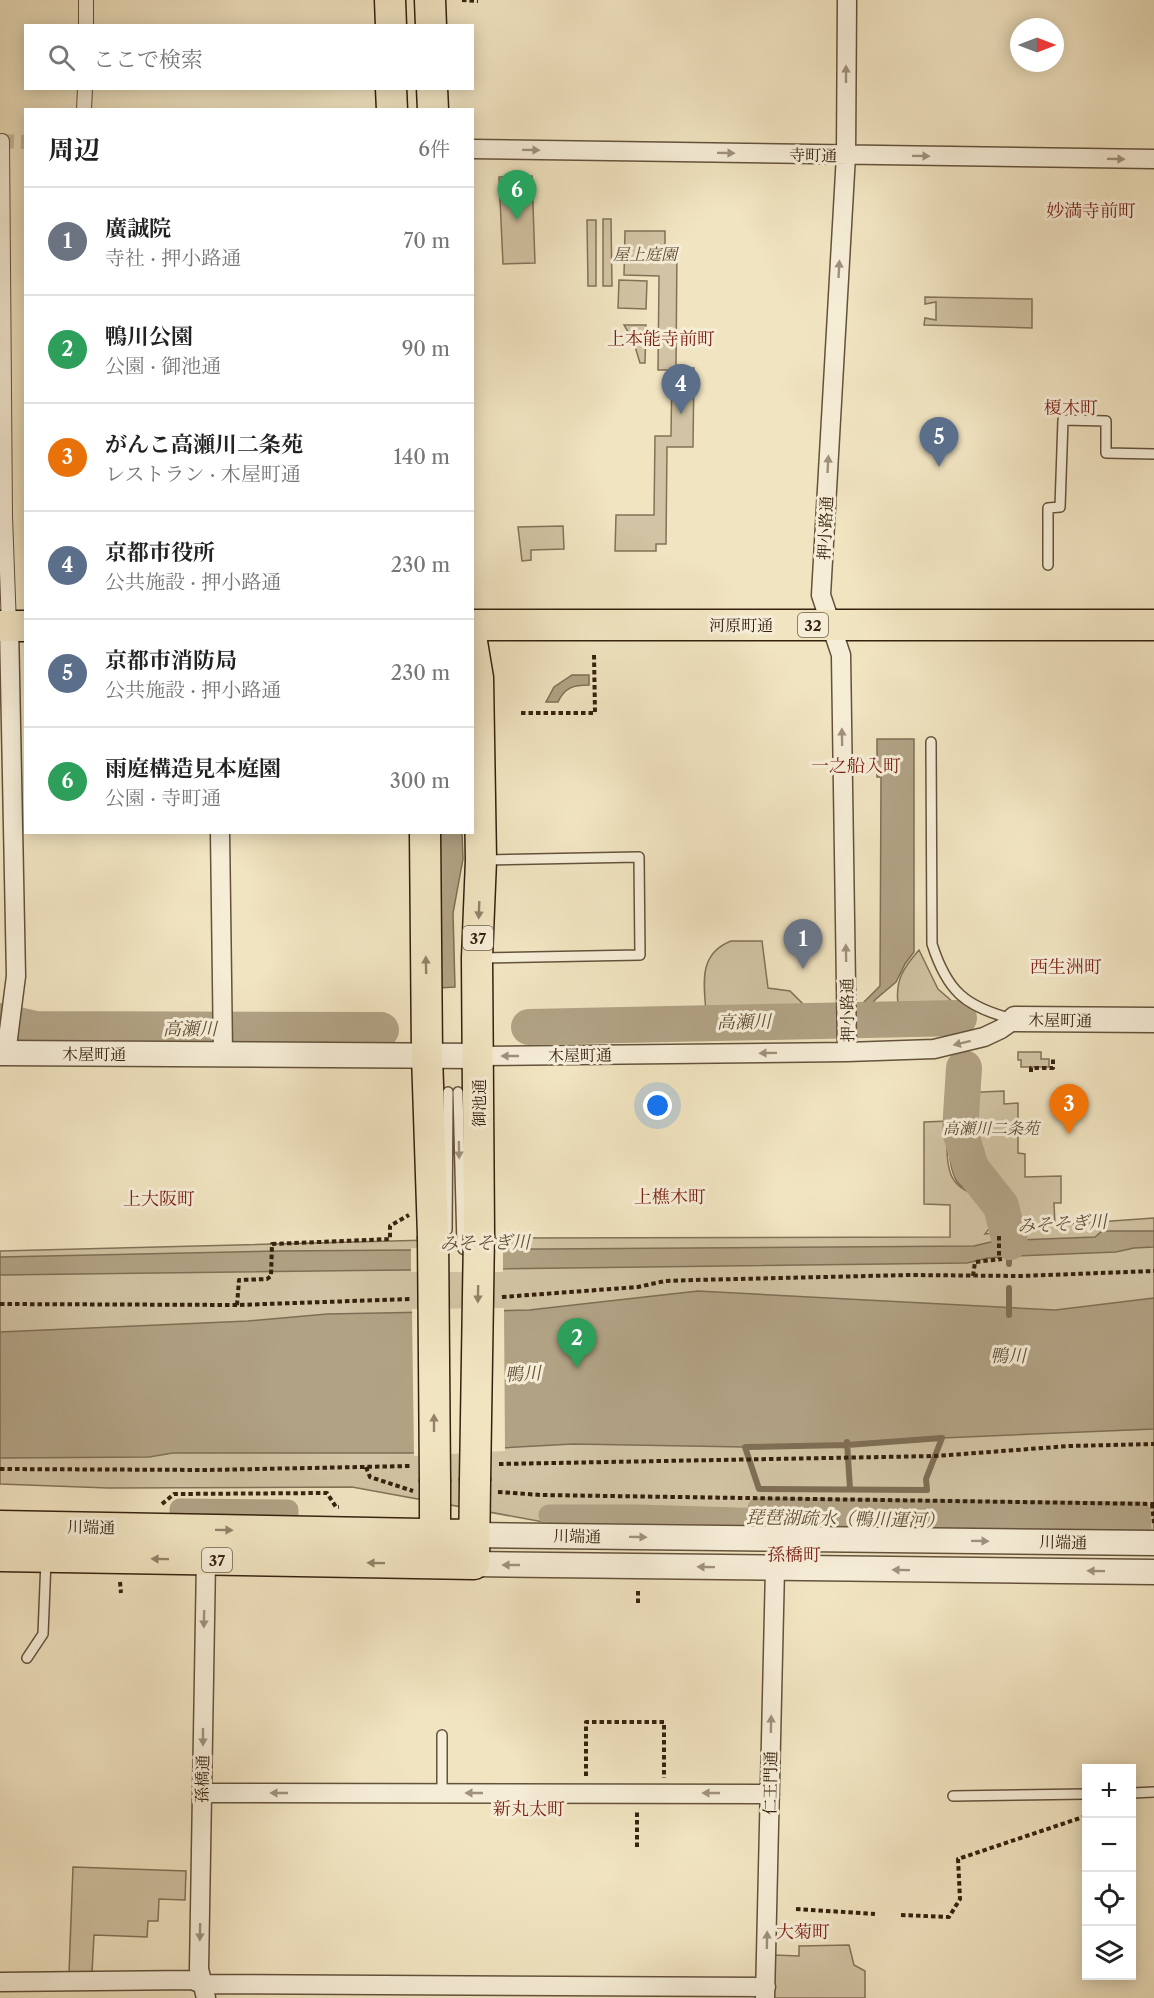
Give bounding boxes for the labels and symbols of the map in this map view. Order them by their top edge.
north arrow [1010,18,1064,72]
one-way arrow [841,65,851,84]
one-way arrow [521,145,540,155]
street label: 寺町通 [789,145,837,165]
one-way arrow [716,148,735,158]
one-way arrow [911,151,930,161]
one-way arrow [1106,154,1125,164]
pin: 6 [498,170,536,220]
district label: 妙満寺前町 [1046,200,1136,222]
park label: 屋上庭園 [613,244,680,264]
one-way arrow [835,260,844,279]
district label: 上本能寺前町 [607,328,715,350]
pin: 4 [662,364,700,414]
district label: 榎木町 [1044,397,1098,419]
pin: 5 [920,418,958,467]
one-way arrow [824,454,833,473]
street label: 押小路通 [813,496,837,560]
road number: 32 [798,613,828,637]
street label: 河原町通 [709,615,773,635]
one-way arrow [838,727,847,746]
district label: 一之船入町 [811,755,901,777]
one-way arrow [474,901,484,920]
pin: 1 [784,920,822,969]
road number: 37 [463,926,493,950]
one-way arrow [841,943,851,962]
one-way arrow [421,956,431,975]
district label: 西生洲町 [1030,956,1102,978]
street label: 押小路通 [836,978,858,1042]
street label: 木屋町通 [1028,1009,1092,1031]
water label: 高瀬川 [717,1010,773,1033]
water label: 高瀬川 [163,1018,219,1040]
one-way arrow [953,1038,971,1048]
street label: 木屋町通 [62,1044,126,1064]
street label: 木屋町通 [548,1044,612,1066]
one-way arrow [758,1048,777,1058]
one-way arrow [500,1051,519,1061]
street label: 御池通 [469,1079,489,1127]
pin: 3 [1050,1084,1088,1134]
your location [643,1091,672,1120]
park label: 高瀬川二条苑 [943,1118,1042,1138]
one-way arrow [455,1141,464,1160]
district label: 上樵木町 [634,1186,706,1208]
district label: 上大阪町 [123,1188,195,1210]
water label: みそそぎ川 [1016,1211,1110,1237]
water label: みそそぎ川 [440,1231,532,1255]
one-way arrow [473,1284,483,1303]
pin: 2 [558,1318,596,1368]
water label: 鴨川 [990,1345,1028,1367]
water label: 鴨川 [504,1362,544,1386]
one-way arrow [429,1414,439,1433]
water label: 琵琶湖疏水（鴨川運河） [746,1506,944,1532]
street label: 川端通 [67,1517,115,1537]
one-way arrow [215,1525,234,1535]
street label: 川端通 [553,1526,601,1546]
one-way arrow [628,1532,647,1542]
street label: 川端通 [1039,1532,1087,1552]
one-way arrow [970,1536,989,1545]
district label: 孫橋町 [767,1544,821,1566]
road number: 37 [202,1548,232,1572]
one-way arrow [150,1555,169,1564]
one-way arrow [366,1559,385,1568]
one-way arrow [501,1560,520,1570]
one-way arrow [696,1562,715,1572]
one-way arrow [891,1565,910,1574]
one-way arrow [1086,1567,1105,1576]
one-way arrow [200,1609,209,1628]
one-way arrow [767,1714,776,1733]
one-way arrow [198,1727,208,1746]
street label: 仁王門通 [759,1751,781,1815]
street label: 孫橋通 [192,1755,212,1803]
one-way arrow [270,1788,289,1798]
one-way arrow [465,1788,484,1798]
one-way arrow [702,1789,721,1798]
district label: 新丸太町 [493,1798,565,1820]
district label: 大菊町 [776,1921,830,1943]
one-way arrow [195,1922,205,1941]
one-way arrow [762,1930,771,1949]

